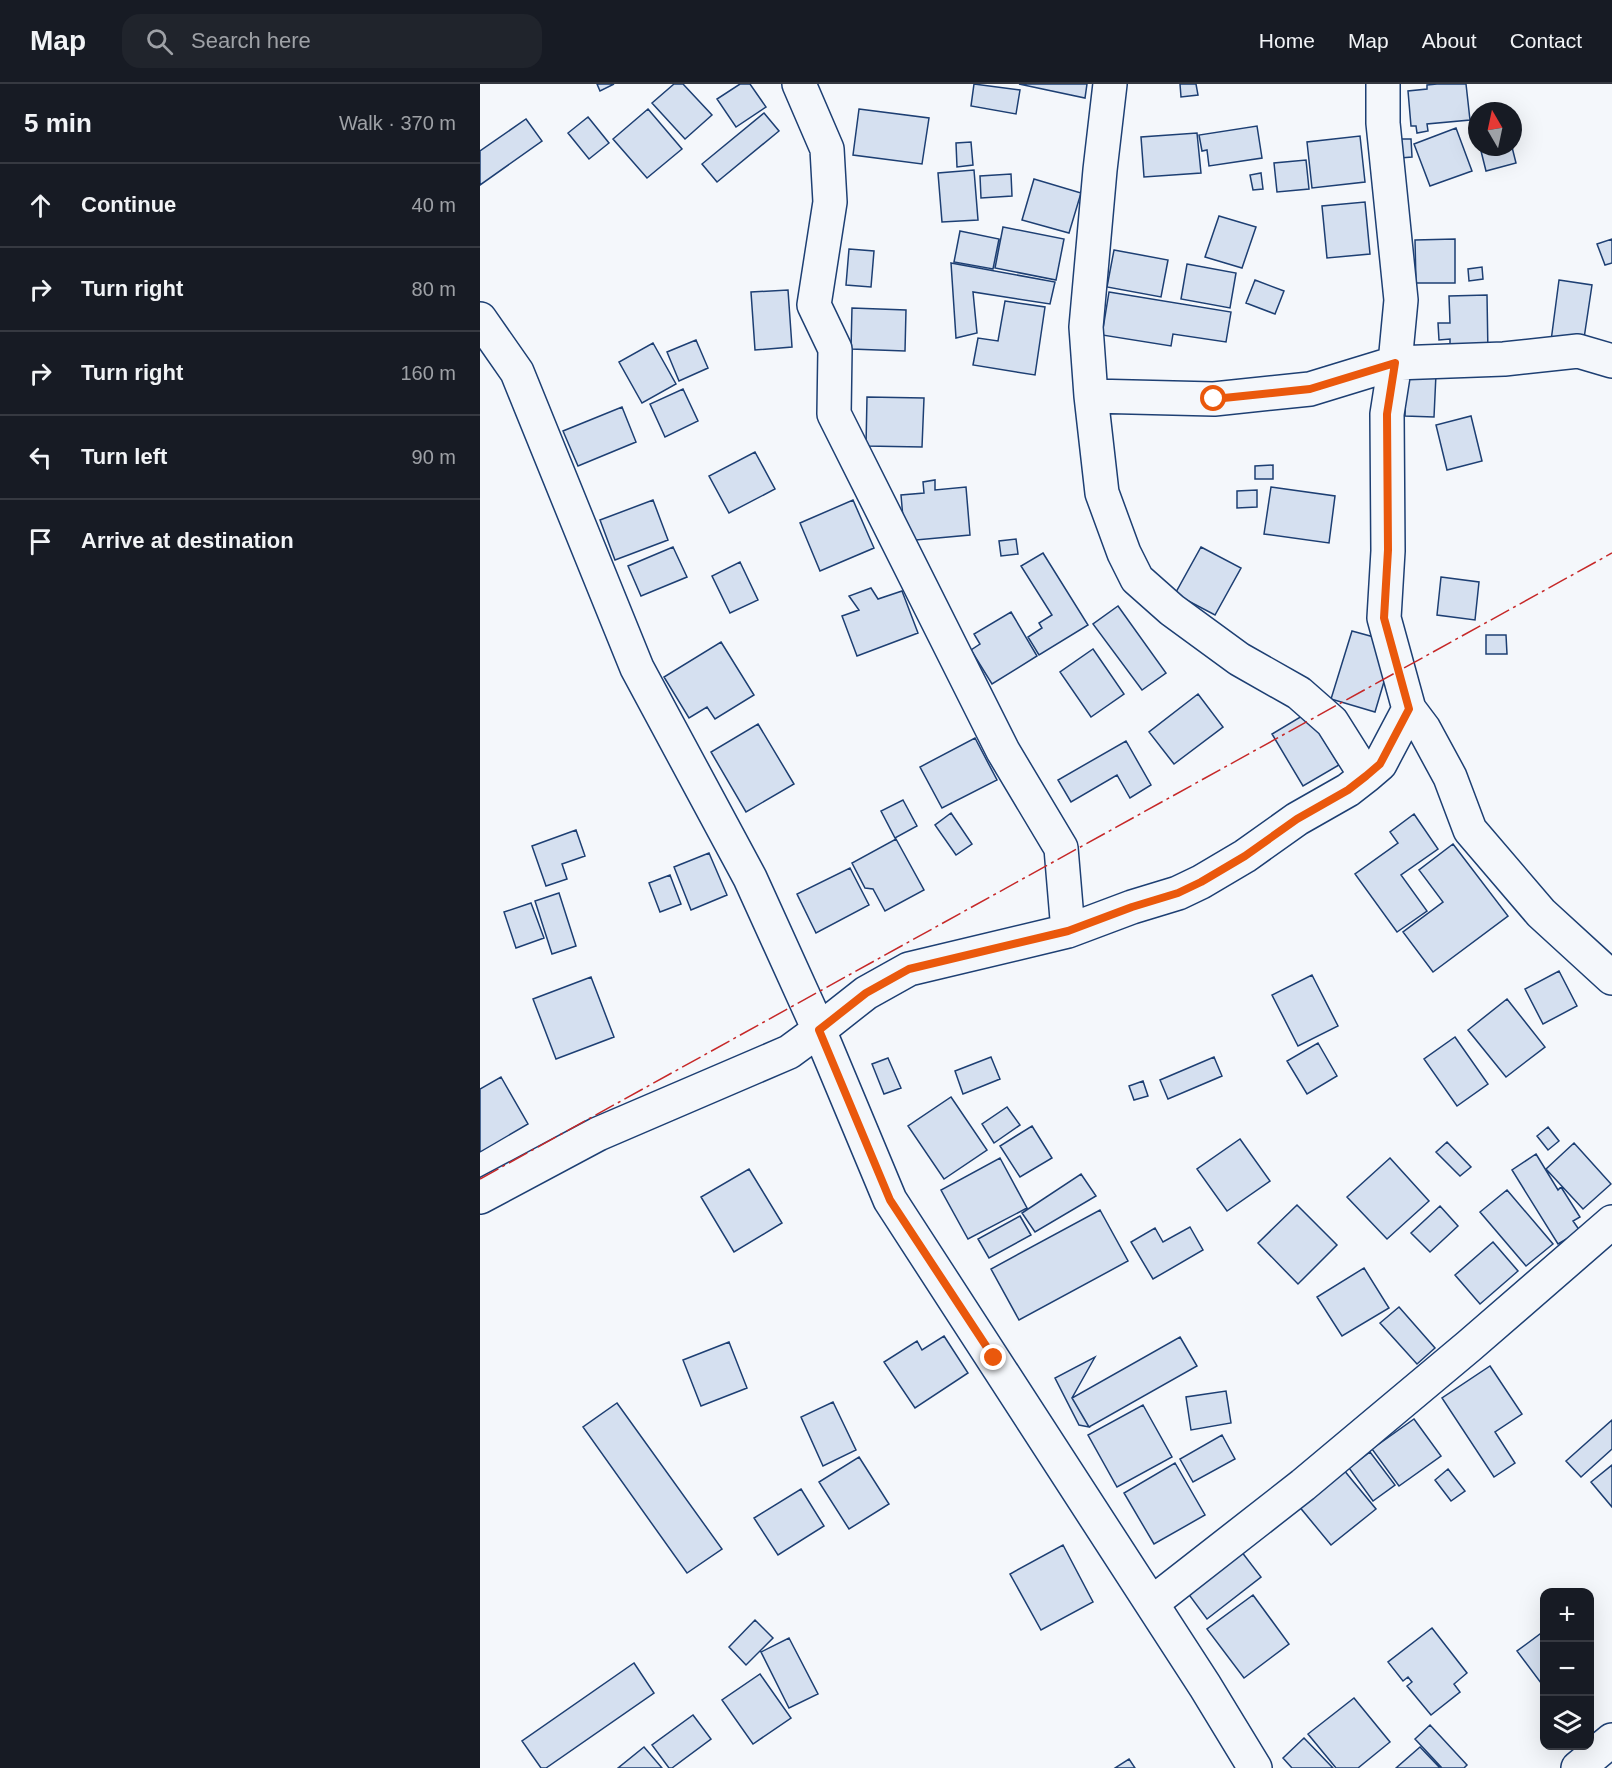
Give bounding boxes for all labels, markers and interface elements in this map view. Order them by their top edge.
search box [122,14,542,68]
text: Map [30,25,86,56]
icon: search [143,25,176,58]
text: Search here [191,28,311,53]
text: Home [1259,29,1315,52]
text: Map [1348,29,1389,52]
text: About [1422,29,1477,52]
text: Contact [1510,29,1582,52]
north arrow [1468,102,1522,156]
text: 5 min [24,108,92,138]
text: Walk · 370 m [339,112,456,134]
icon: ahead [24,189,57,222]
text: Continue [81,192,176,217]
text: 40 m [412,194,456,216]
icon: right [24,273,57,306]
text: Turn right [81,276,183,301]
text: 80 m [412,278,456,300]
icon: right [24,357,57,390]
text: Turn right [81,360,183,385]
text: 160 m [400,362,456,384]
route start [1200,385,1226,411]
icon: left [24,441,57,474]
text: Turn left [81,444,167,469]
text: 90 m [412,446,456,468]
icon: arrive [24,525,57,558]
text: Arrive at destination [81,528,294,553]
route end [980,1344,1006,1370]
map controls [1540,1588,1594,1750]
button: + [1540,1588,1594,1642]
button: − [1540,1642,1594,1696]
button: layers [1540,1696,1594,1750]

